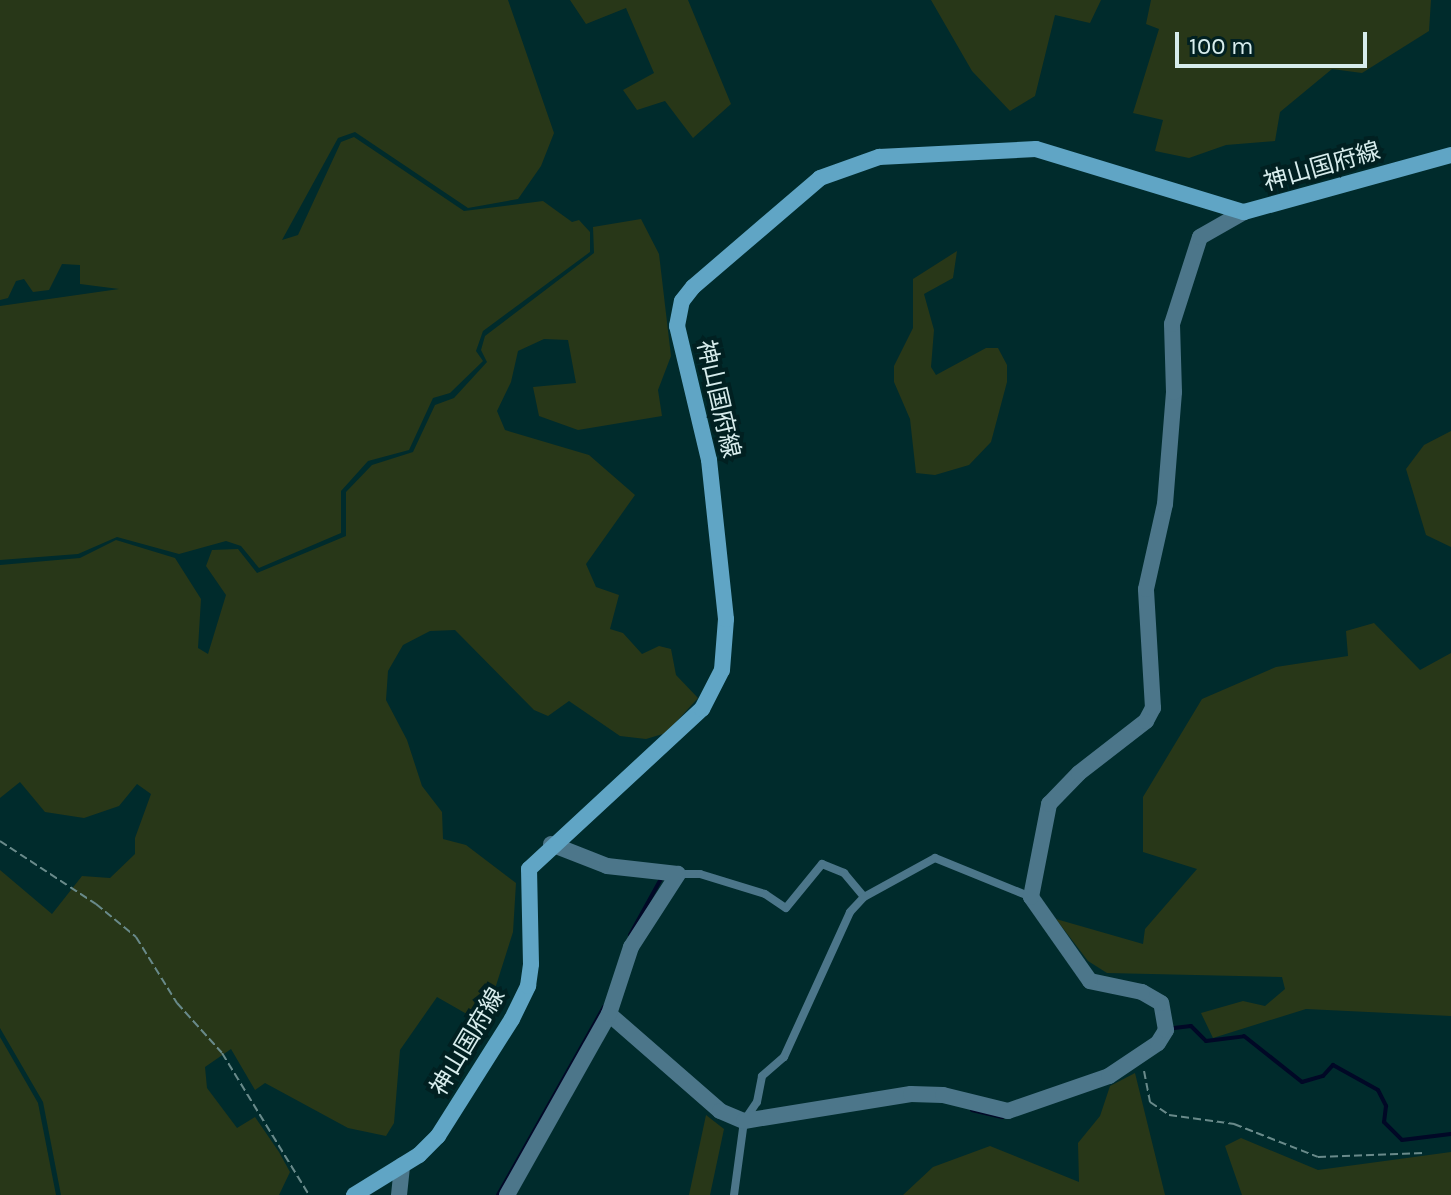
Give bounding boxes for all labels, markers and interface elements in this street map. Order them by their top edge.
scale bar [1179,16,1371,66]
text: 100 m [1189,32,1254,60]
street label: 神山国府線 [1260,137,1384,197]
street label: 神山国府線 [690,337,746,461]
street label: 神山国府線 [425,983,511,1101]

